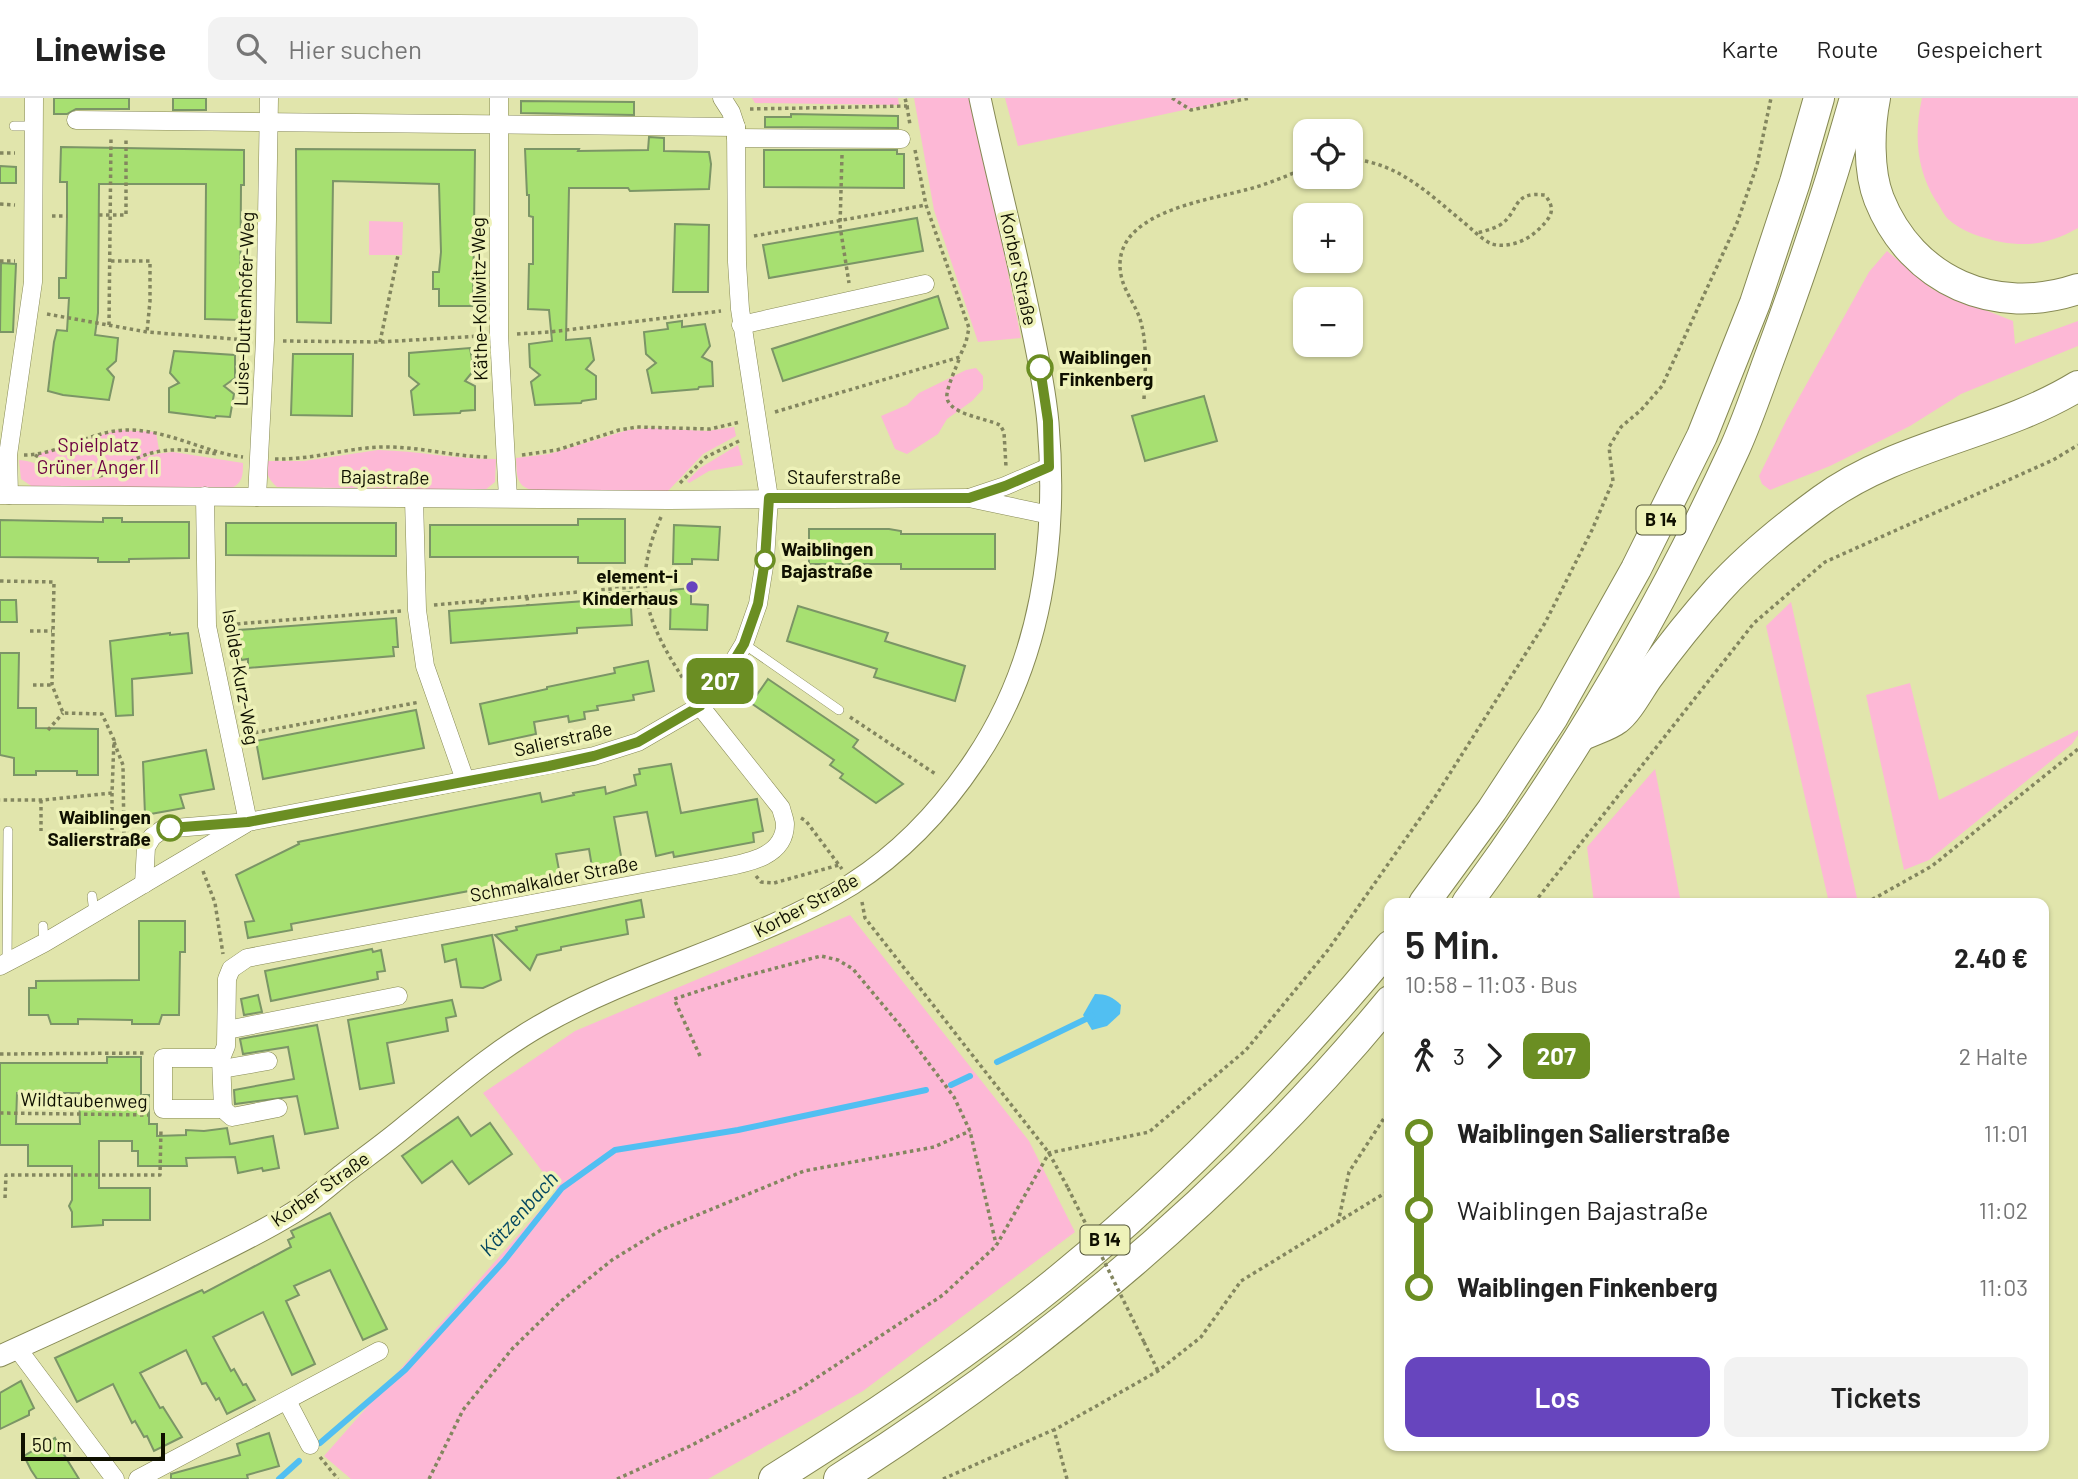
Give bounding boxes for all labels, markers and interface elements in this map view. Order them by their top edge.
search box [208,17,698,80]
text: Linewise [35,28,166,68]
icon: search [232,29,270,67]
text: Hier suchen [288,33,422,64]
text: Karte [1721,34,1779,63]
text: Route [1817,34,1878,63]
text: Gespeichert [1916,34,2043,63]
map controls [1293,119,1363,357]
button: locate [1293,119,1363,189]
button: + [1293,203,1363,273]
street label: Korber Straße [996,210,1043,328]
street label: Luise-Duttenhofer-Weg [229,211,258,407]
street label: Käthe-Kollwitz-Weg [466,217,491,381]
button: − [1293,287,1363,357]
place label: Waiblingen Finkenberg [1059,345,1153,390]
marker: Waiblingen Finkenberg [1027,355,1053,381]
park label: Spielplatz Grüner Anger II [37,433,159,478]
street label: Bajastraße [340,464,430,489]
street label: Stauferstraße [787,465,901,488]
road number: B 14 [1636,506,1686,534]
place label: Waiblingen Bajastraße [781,537,873,582]
marker: Waiblingen Bajastraße [755,550,775,570]
place label: element-i Kinderhaus [582,564,678,609]
marker: element-i Kinderhaus [684,579,700,595]
street label: Isolde-Kurz-Weg [218,607,265,747]
line badge: 207 [680,658,760,704]
text: 207 [700,666,740,695]
street label: Salierstraße [511,716,614,761]
place label: Waiblingen Salierstraße [48,805,151,850]
marker: Waiblingen Salierstraße [157,815,183,841]
street label: Schmalkalder Straße [468,851,640,906]
street label: Korber Straße [750,867,862,942]
text: 5 Min. [1405,921,1500,967]
text: 2.40 € [1954,942,2028,973]
text: 10:58 – 11:03 · Bus [1405,970,1578,998]
icon: walk [1405,1037,1443,1075]
icon: forward [1475,1037,1513,1075]
text: 207 [1537,1041,1576,1070]
text: 3 [1453,1042,1465,1070]
text: 2 Halte [1959,1042,2028,1070]
street label: Wildtaubenweg [20,1087,148,1112]
text: Waiblingen Salierstraße [1457,1117,1730,1148]
text: 11:01 [1984,1119,2028,1147]
street label: Korber Straße [266,1146,373,1231]
water label: Kätzenbach [473,1166,562,1260]
text: Waiblingen Bajastraße [1457,1194,1708,1225]
text: 11:02 [1979,1196,2028,1224]
road number: B 14 [1080,1226,1130,1254]
text: Waiblingen Finkenberg [1457,1271,1718,1302]
text: 11:03 [1979,1273,2028,1301]
button: Los [1405,1357,1710,1437]
button: Tickets [1724,1357,2028,1437]
scale bar [21,1430,164,1462]
text: 50 m [32,1433,72,1456]

